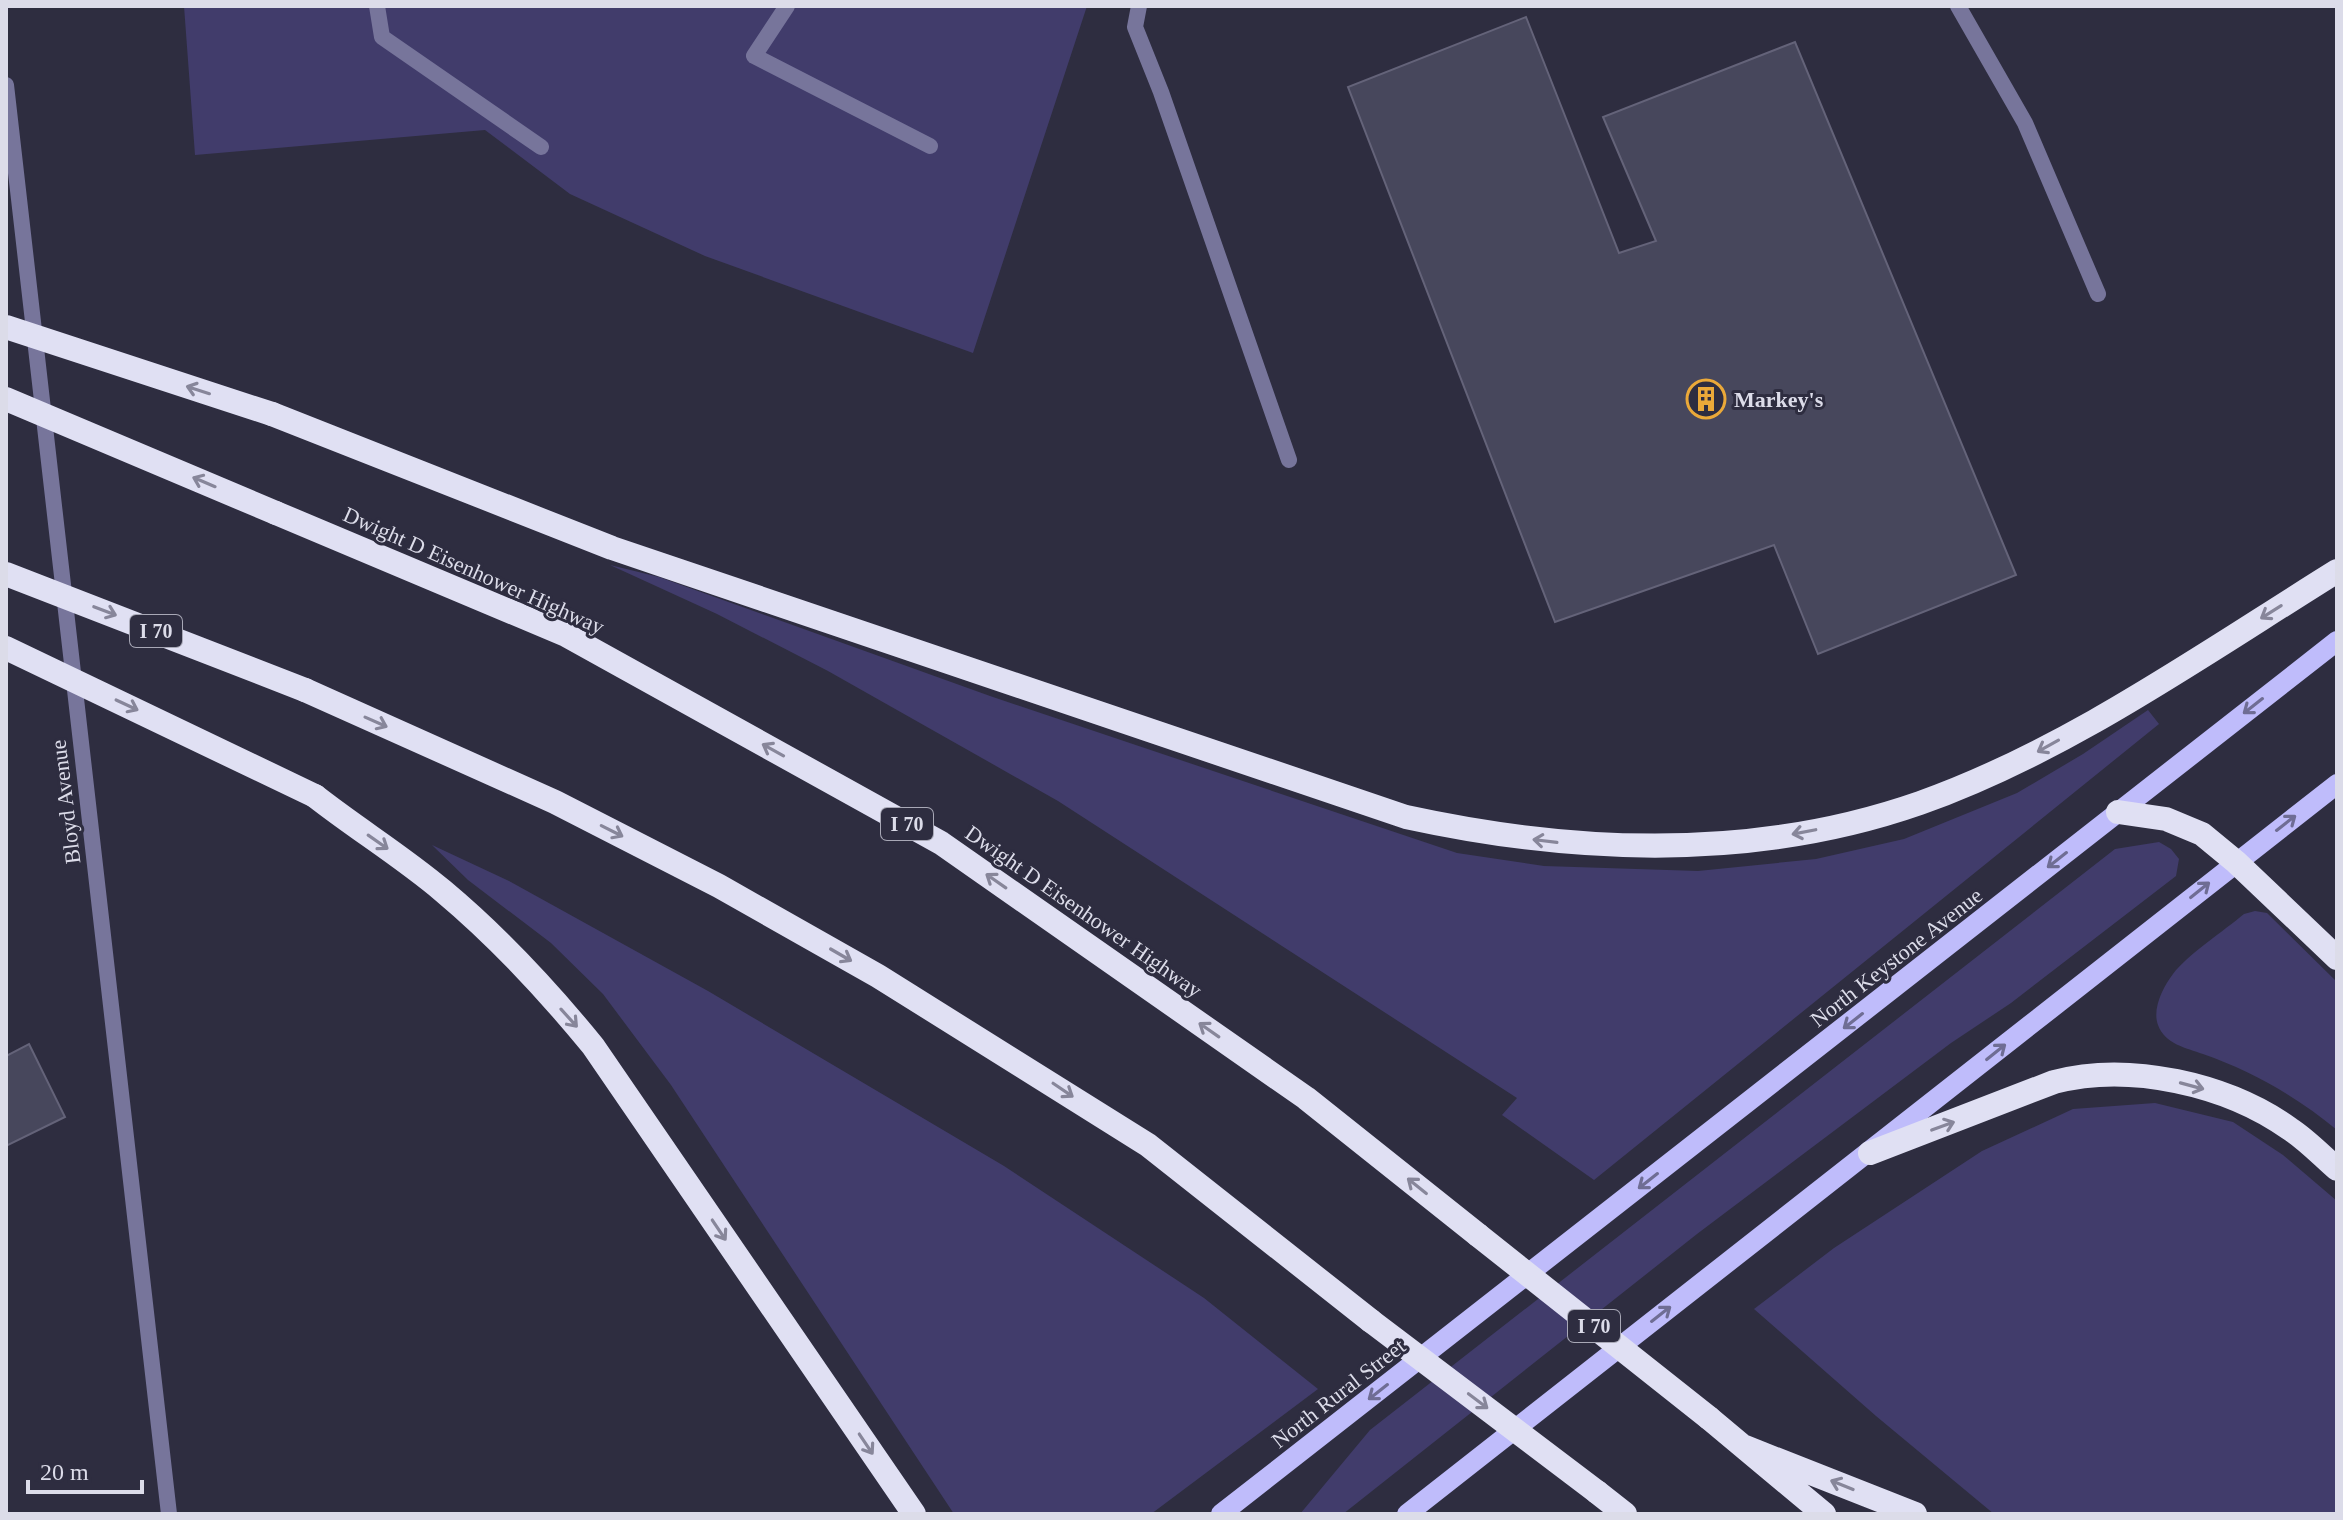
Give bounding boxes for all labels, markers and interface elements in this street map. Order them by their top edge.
building icon: Markey's [1685,378,1727,420]
one-way arrow [186,381,211,396]
place label: Markey's [1734,387,1824,412]
one-way arrow [192,474,217,489]
street label: Dwight D Eisenhower Highway [339,502,608,639]
one-way arrow [2260,604,2283,620]
one-way arrow [92,605,117,619]
road number: I 70 [130,615,182,647]
one-way arrow [2243,697,2264,715]
one-way arrow [115,698,139,713]
one-way arrow [364,715,388,730]
street label: Bloyd Avenue [45,738,86,865]
one-way arrow [2036,738,2060,754]
one-way arrow [761,741,785,757]
road number: I 70 [881,808,933,840]
one-way arrow [2275,814,2297,831]
street label: Dwight D Eisenhower Highway [961,820,1207,1003]
one-way arrow [600,824,624,839]
one-way arrow [1791,825,1817,840]
one-way arrow [1533,833,1558,848]
one-way arrow [367,834,388,851]
one-way arrow [2047,852,2068,869]
one-way arrow [986,873,1008,889]
one-way arrow [2189,881,2210,899]
street label: North Keystone Avenue [1805,883,1987,1032]
one-way arrow [829,947,852,963]
one-way arrow [559,1007,578,1028]
one-way arrow [1843,1012,1864,1030]
one-way arrow [1199,1022,1221,1038]
one-way arrow [1985,1043,2006,1061]
one-way arrow [2179,1080,2205,1095]
one-way arrow [1051,1082,1073,1098]
one-way arrow [1930,1118,1955,1132]
one-way arrow [1638,1173,1659,1190]
one-way arrow [1407,1178,1428,1195]
one-way arrow [711,1218,727,1240]
one-way arrow [1650,1305,1671,1322]
road number: I 70 [1568,1310,1620,1342]
street label: North Rural Street [1267,1334,1410,1453]
one-way arrow [1368,1384,1389,1401]
one-way arrow [1466,1393,1488,1410]
one-way arrow [858,1433,874,1455]
scale bar [28,1444,142,1494]
text: 20 m [40,1459,89,1485]
one-way arrow [1830,1477,1855,1492]

